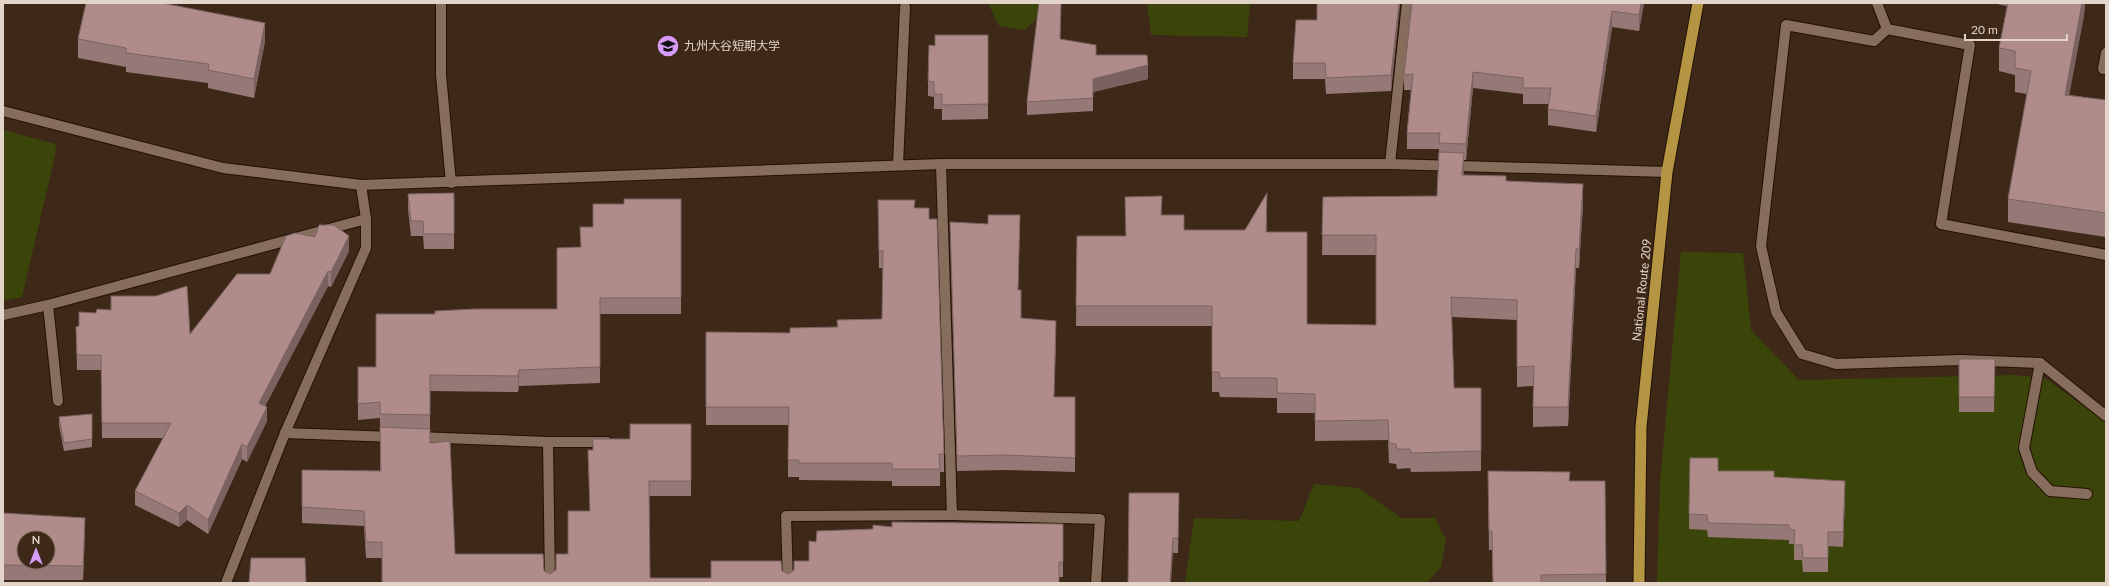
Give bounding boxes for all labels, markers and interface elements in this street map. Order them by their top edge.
scale bar [1965,16,2067,42]
text: 20 m [1971,22,1998,37]
school or university icon: 九州大谷短期大学 [655,33,681,59]
place label: 九州大谷短期大学 [684,38,780,53]
street label: National Route 209 [1629,238,1654,342]
north arrow [16,530,56,570]
text: N [32,533,40,546]

